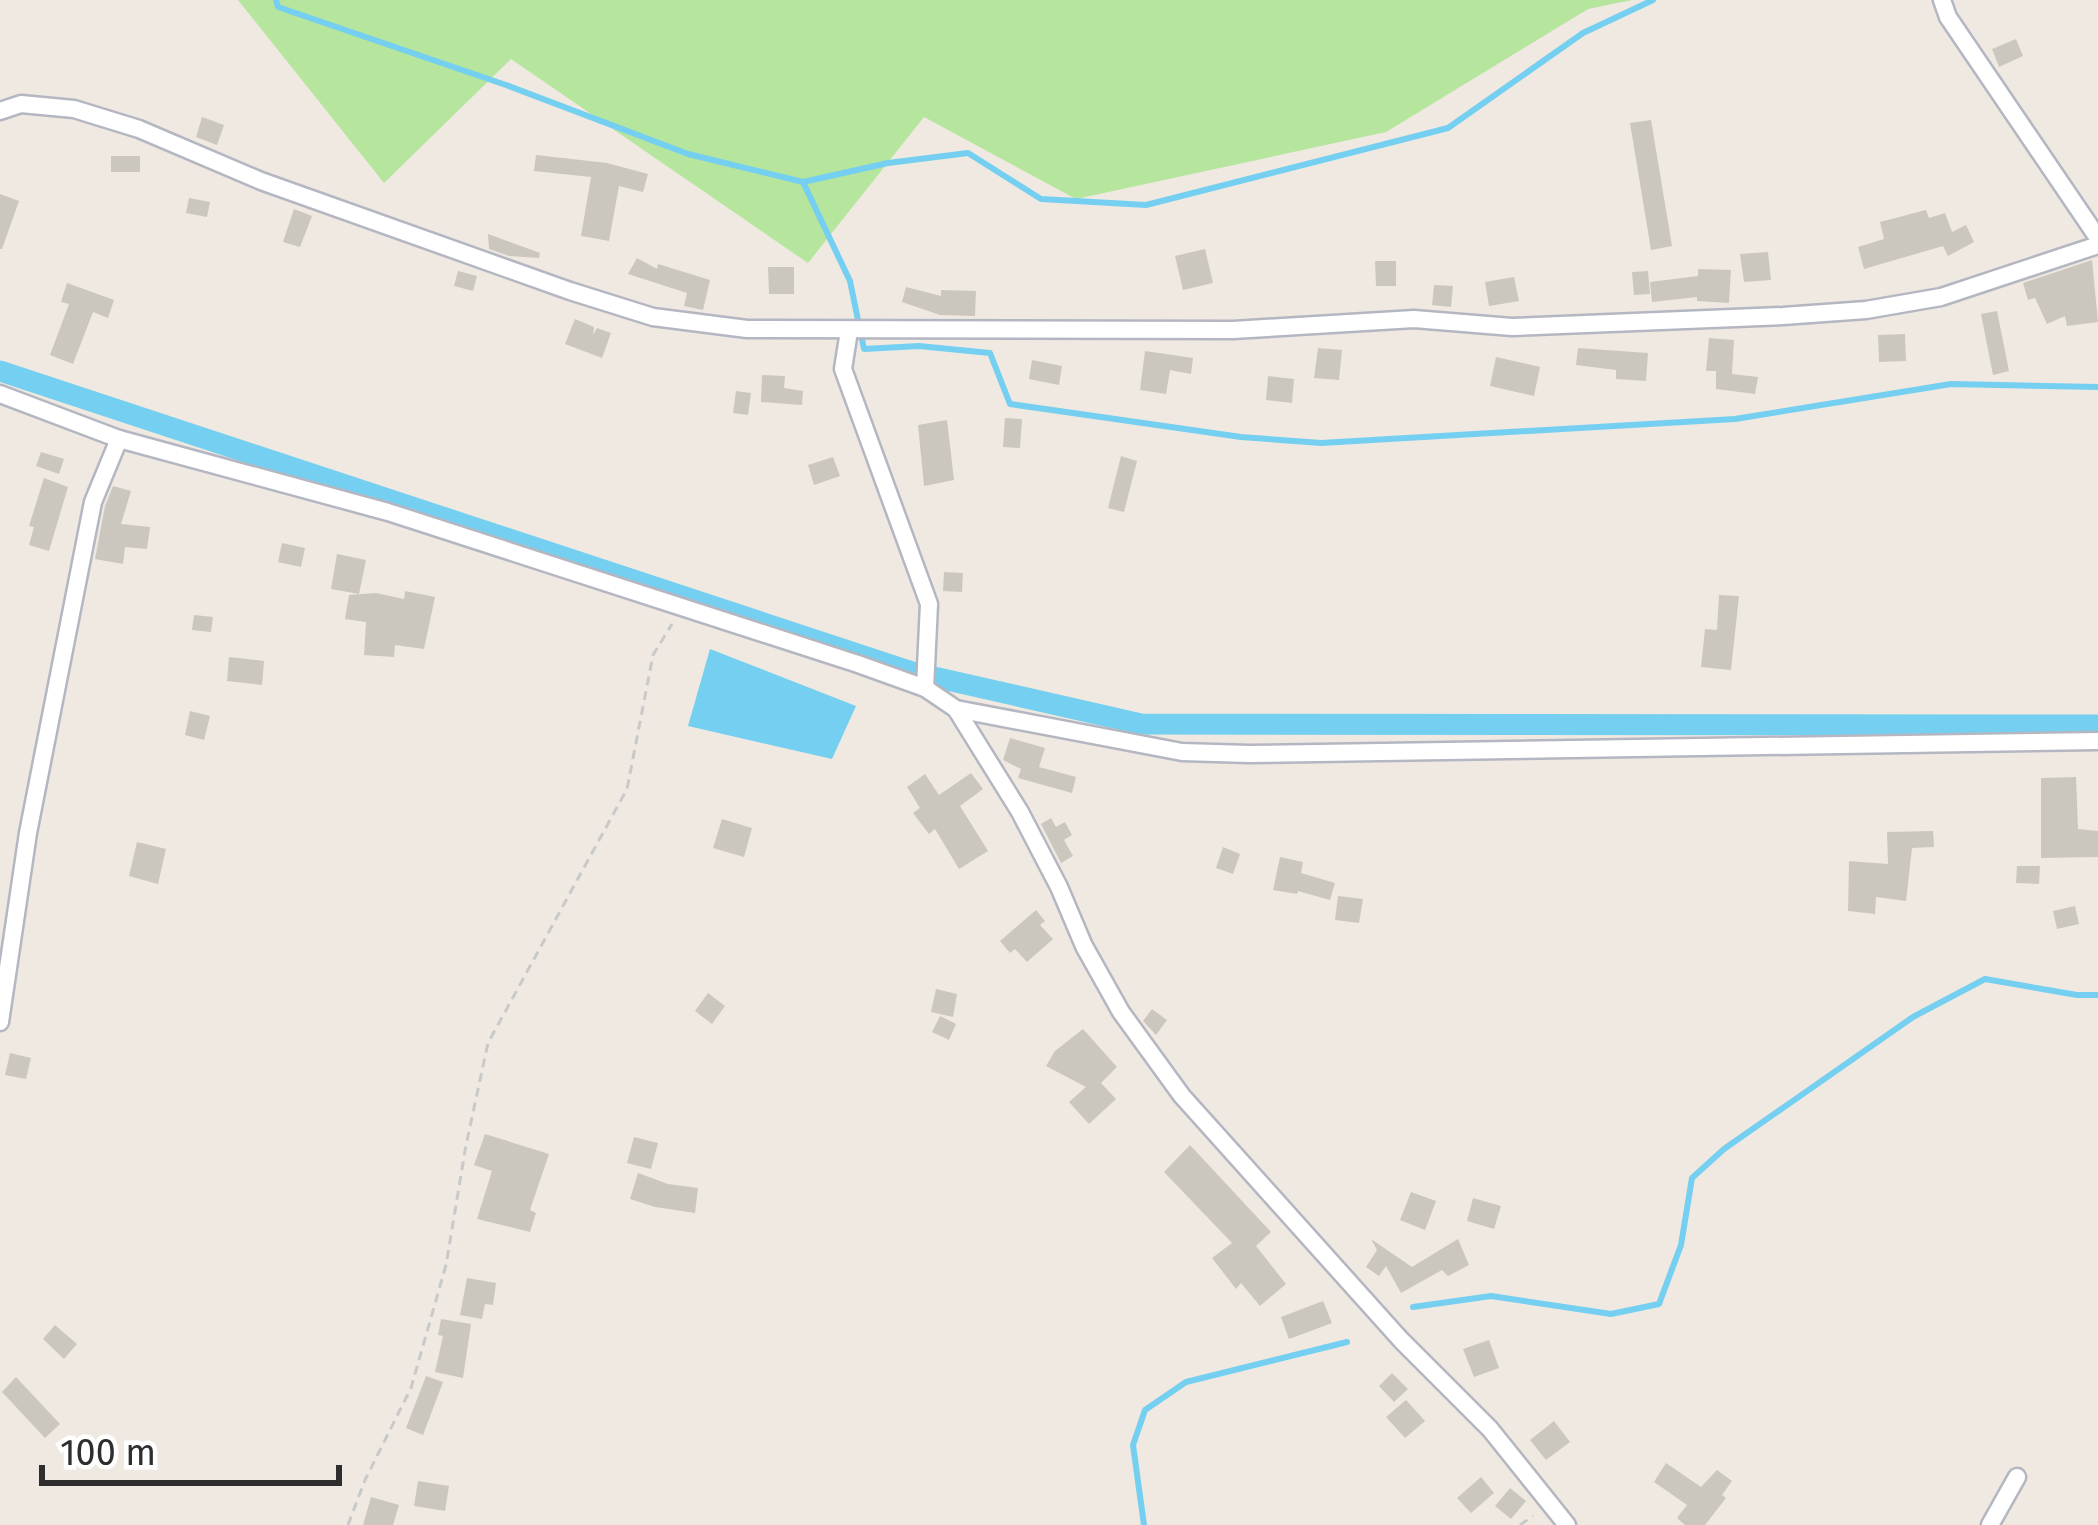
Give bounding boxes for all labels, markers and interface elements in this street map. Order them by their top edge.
scale bar [42,1411,339,1485]
text: 100 m [60,1431,156,1475]

